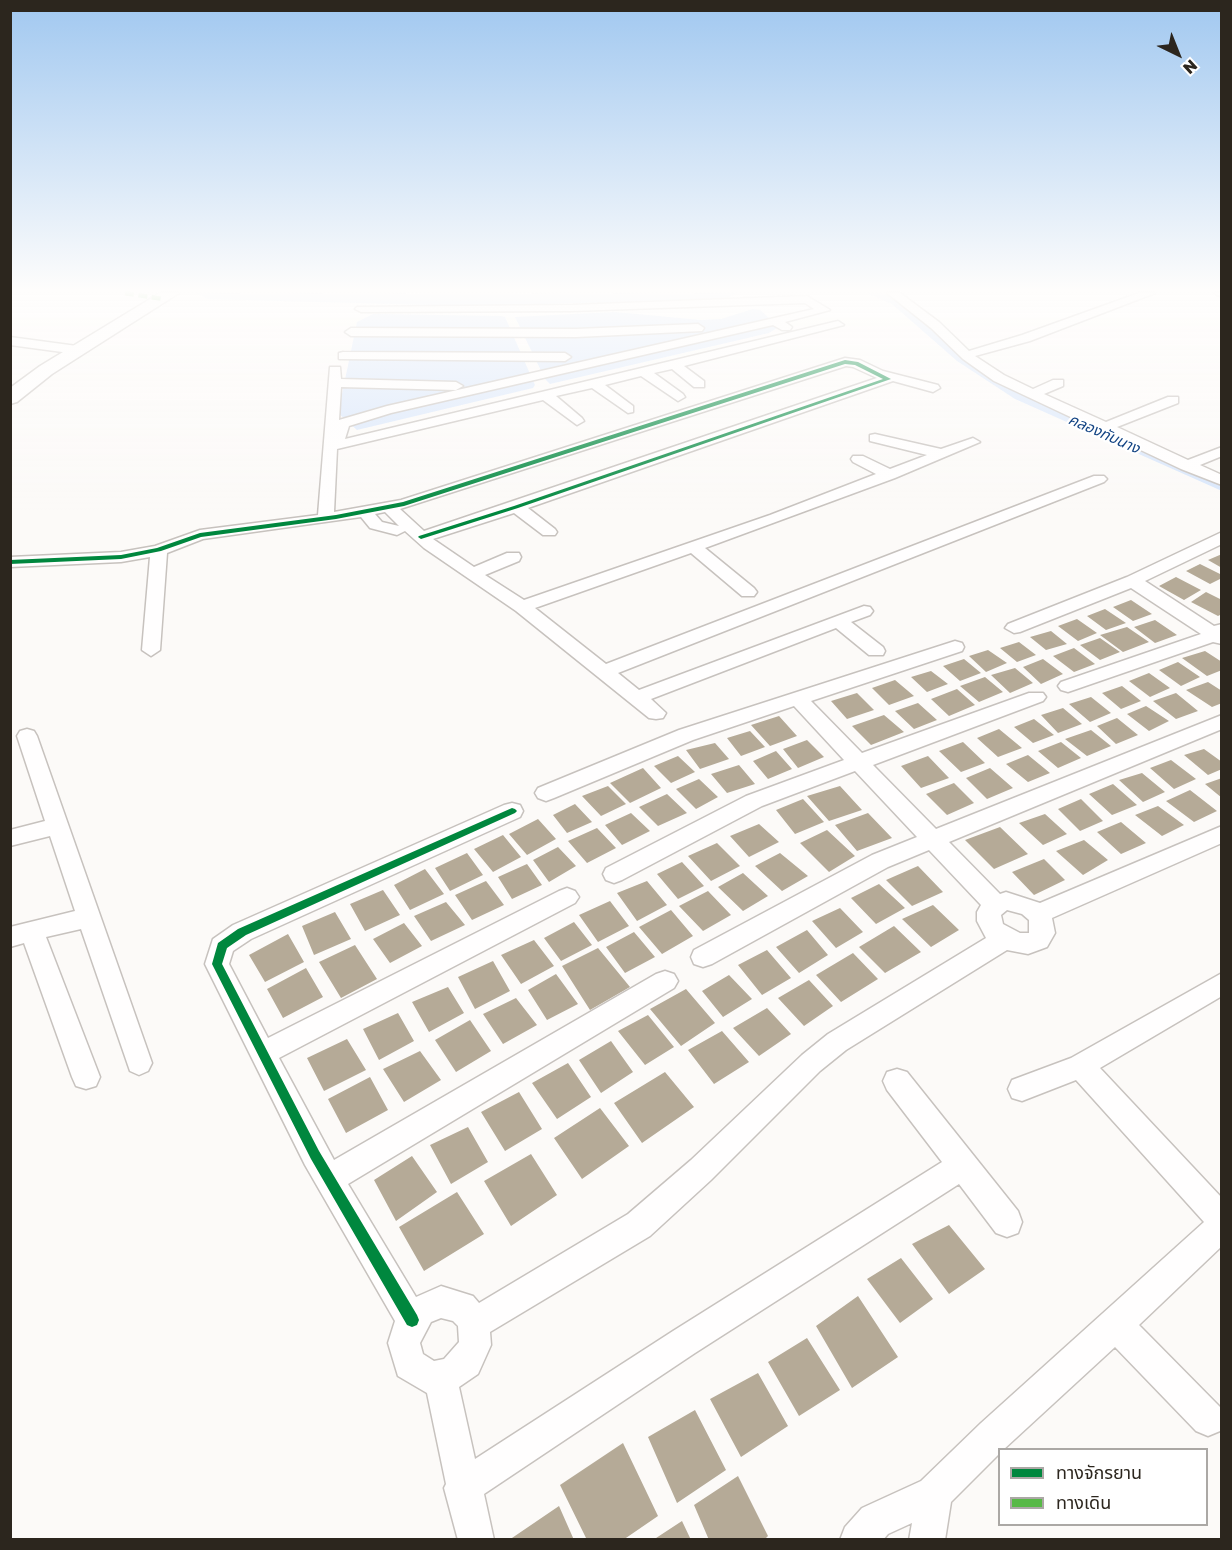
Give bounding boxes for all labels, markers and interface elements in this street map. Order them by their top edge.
north arrow [1148,24,1208,84]
text: N [1179,56,1202,79]
water label: คลองทับนาง [1066,410,1142,458]
legend [998,1448,1208,1526]
text: ทางจักรยาน [1056,1461,1142,1483]
text: ทางเดิน [1056,1491,1111,1513]

